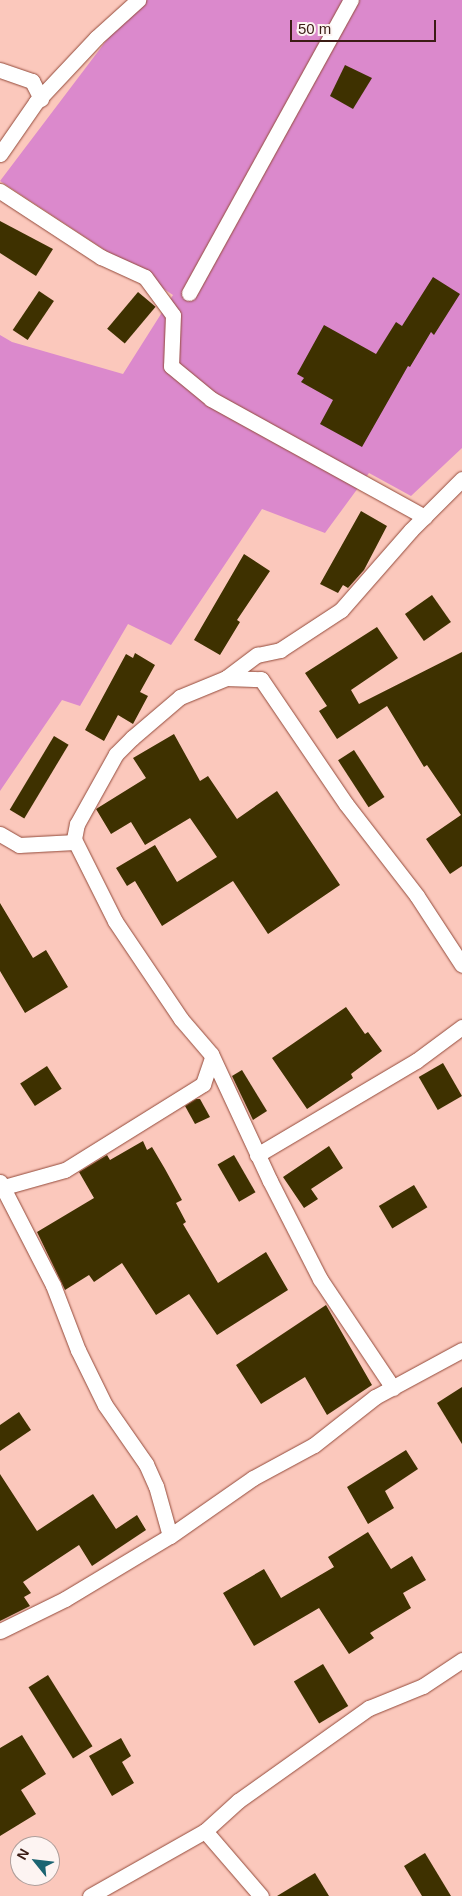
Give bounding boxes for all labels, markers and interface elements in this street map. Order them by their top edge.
scale bar [292,10,438,42]
text: 50 m [298,20,331,37]
north arrow [10,1836,60,1886]
text: N [13,1846,32,1863]

